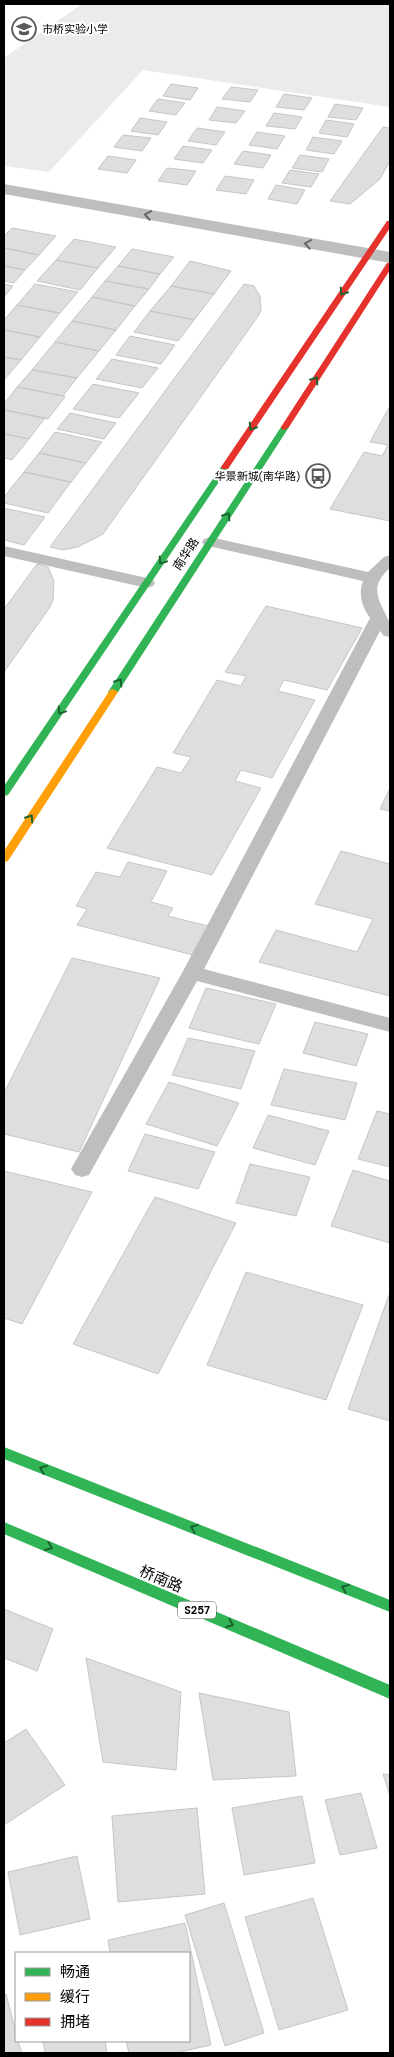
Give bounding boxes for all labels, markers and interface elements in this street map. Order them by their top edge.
school or university icon: 市桥实验小学 [11,16,37,42]
place label: 市桥实验小学 [42,22,108,36]
one-way arrow [143,210,152,221]
one-way arrow [303,239,312,249]
one-way arrow [340,287,350,296]
one-way arrow [309,376,319,385]
one-way arrow [249,421,259,430]
bus stop icon: 华景新城(南华路) [305,463,331,489]
place label: 华景新城(南华路) [215,469,300,483]
one-way arrow [221,513,230,522]
street label: 南华路 [169,535,203,573]
one-way arrow [158,556,168,565]
one-way arrow [113,678,122,687]
one-way arrow [58,705,67,715]
one-way arrow [24,814,34,823]
one-way arrow [39,1464,47,1474]
one-way arrow [190,1524,199,1535]
one-way arrow [44,1541,53,1551]
street label: 桥南路 [136,1561,186,1597]
one-way arrow [341,1584,350,1594]
road number: S257 [178,1602,216,1618]
one-way arrow [225,1618,234,1629]
legend [15,1952,190,2042]
text: 畅通 [60,1962,90,1982]
text: 缓行 [60,1987,90,2007]
text: 拥堵 [60,2012,90,2032]

